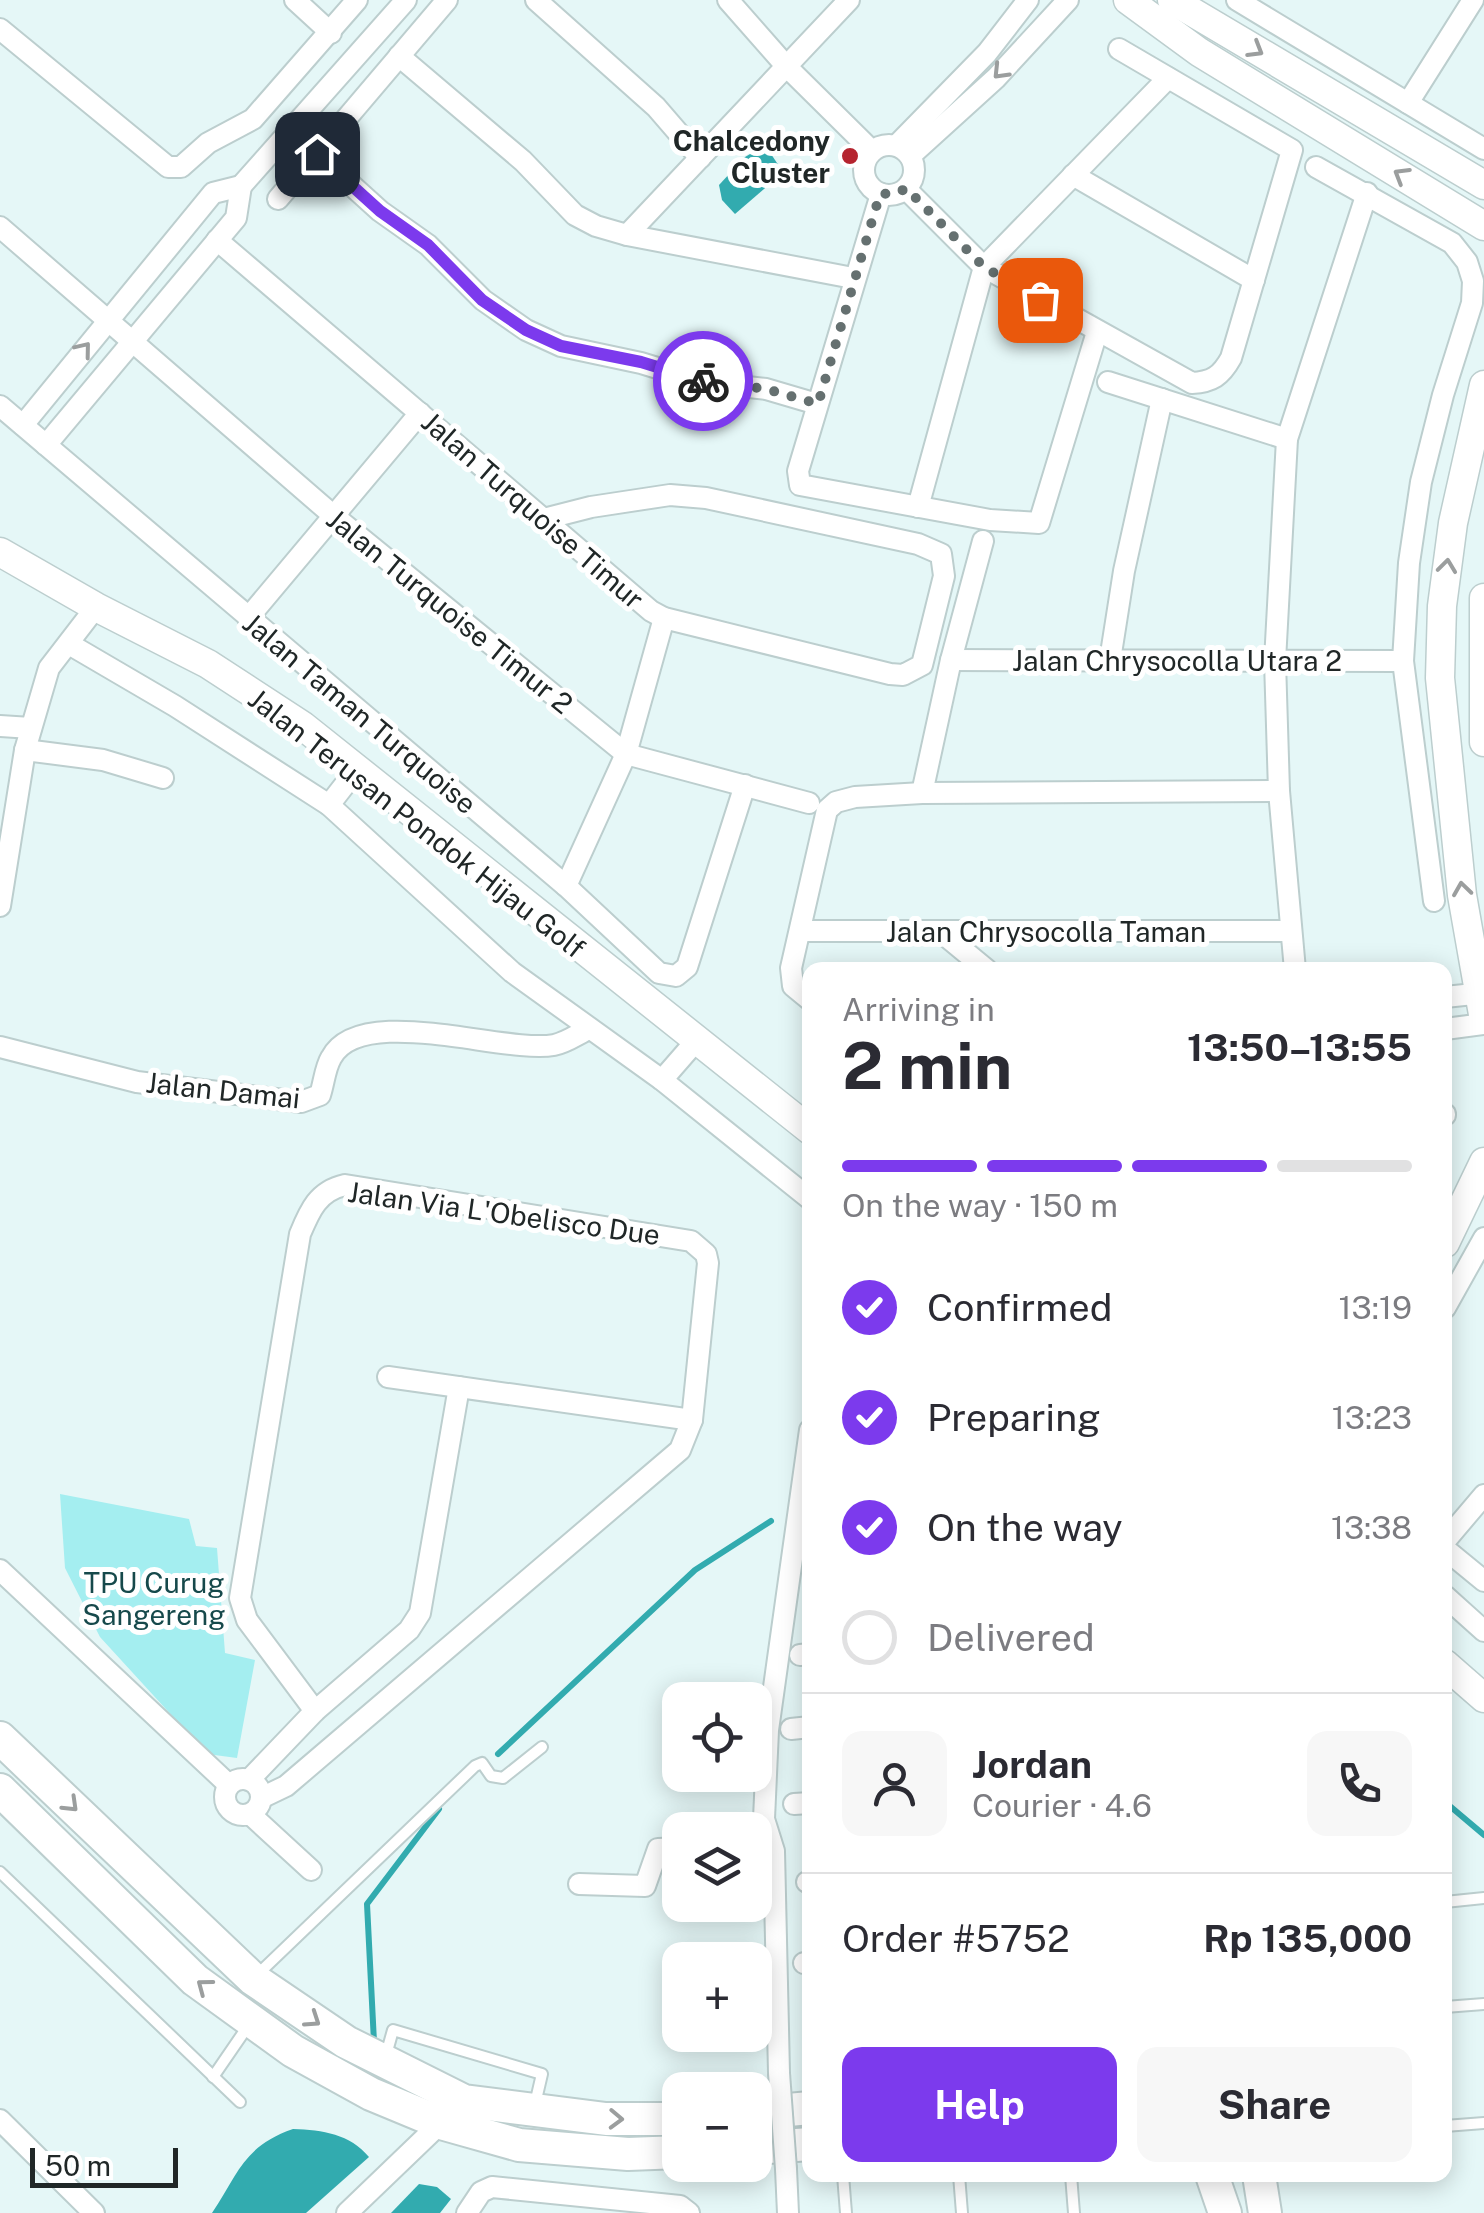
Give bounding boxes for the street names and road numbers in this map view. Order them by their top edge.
street label: Jalan Turquoise Timur [415,405,651,615]
street label: Jalan Turquoise Timur 2 [321,502,579,720]
street label: Jalan Taman Turquoise [237,606,483,820]
street label: Jalan Chrysocolla Utara 2 [1012,644,1342,677]
street label: Jalan Terusan Pondok Hijau Golf [242,681,592,965]
street label: Jalan Chrysocolla Taman [886,915,1206,948]
street label: Jalan Damai [144,1066,302,1114]
street label: Jalan Via L'Obelisco Due [346,1175,662,1251]

